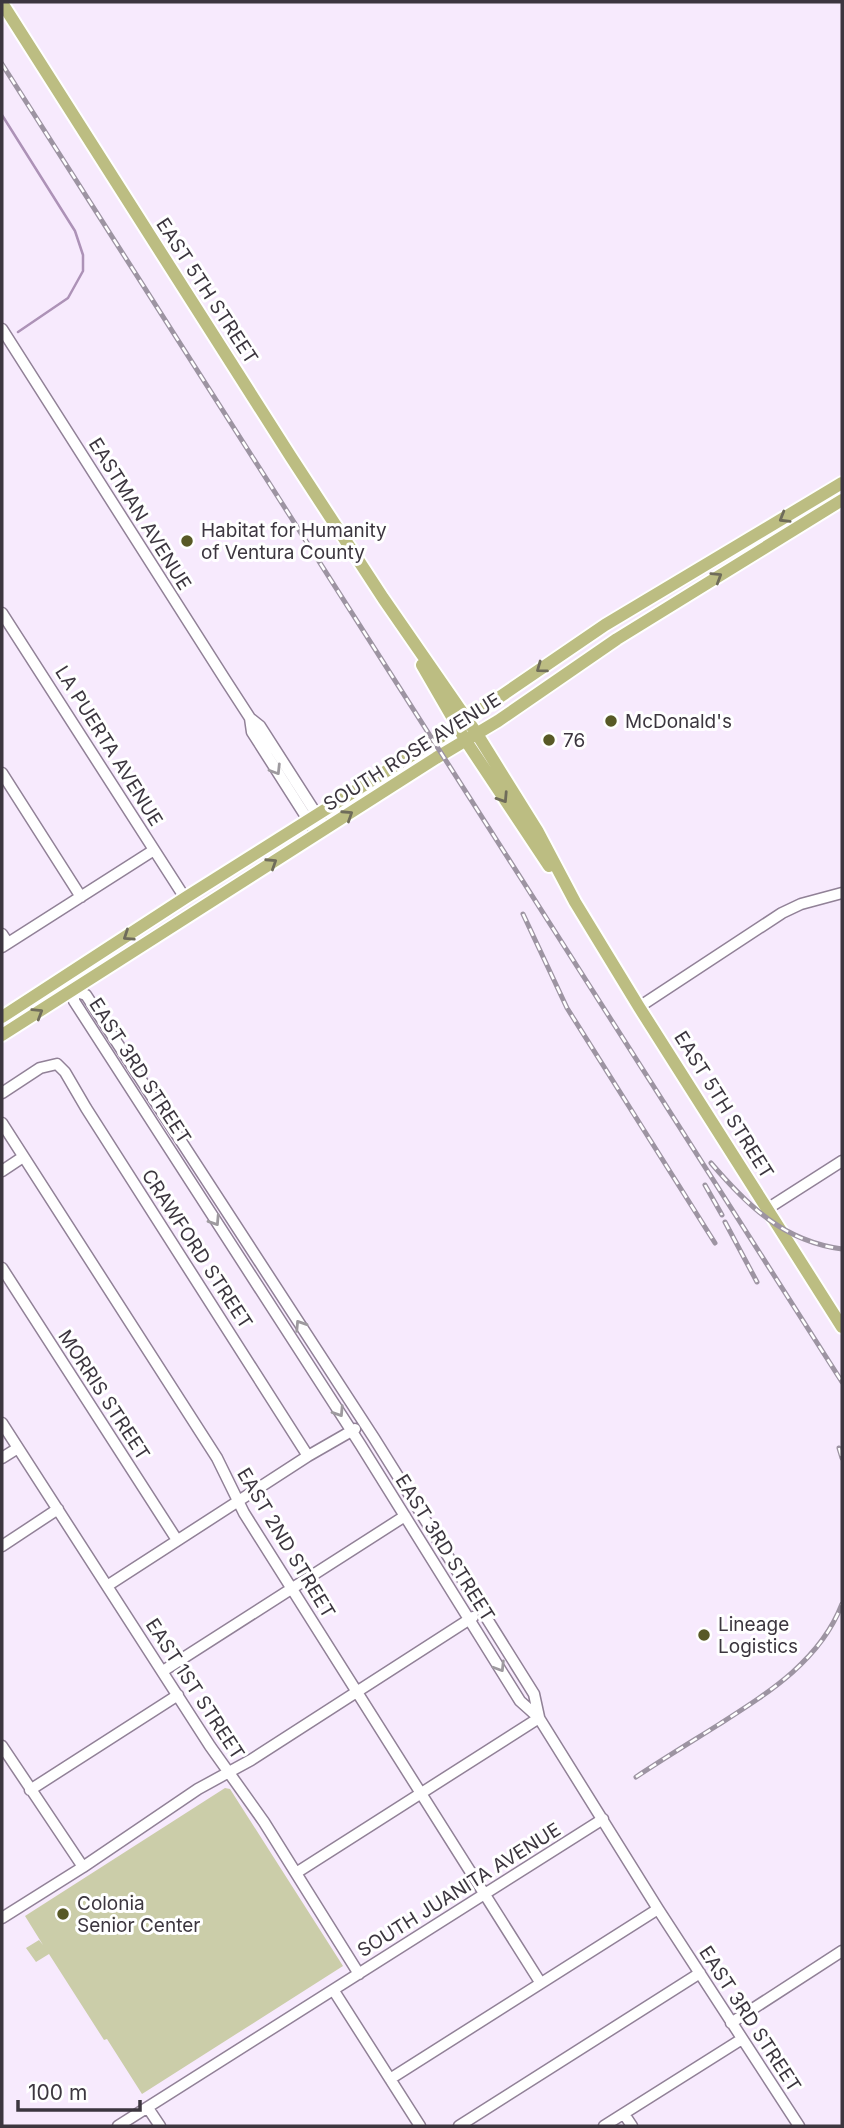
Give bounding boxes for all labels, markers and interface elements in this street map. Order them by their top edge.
street label: EAST 5TH STREET [151,214,263,368]
street label: EASTMAN AVENUE [84,434,196,594]
one-way arrow [778,509,791,522]
place label: Habitat for Humanity of Ventura County [201,519,387,564]
marker: Habitat for Humanity of Ventura County [179,533,195,549]
one-way arrow [710,573,723,586]
one-way arrow [536,660,549,673]
street label: LA PUERTA AVENUE [50,662,168,830]
street label: SOUTH ROSE AVENUE [319,688,505,816]
place label: McDonald's [625,710,732,733]
marker: McDonald's [603,713,619,729]
place label: 76 [563,729,585,752]
marker: 76 [541,732,557,748]
one-way arrow [268,762,281,775]
one-way arrow [494,790,507,803]
one-way arrow [341,810,354,823]
one-way arrow [265,858,278,871]
one-way arrow [123,927,136,940]
street label: EAST 3RD STREET [84,994,196,1148]
one-way arrow [31,1009,44,1022]
street label: EAST 5TH STREET [669,1027,779,1183]
street label: CRAWFORD STREET [137,1165,257,1333]
one-way arrow [207,1214,220,1227]
one-way arrow [295,1320,308,1333]
street label: MORRIS STREET [53,1326,155,1464]
one-way arrow [331,1405,344,1418]
street label: EAST 2ND STREET [232,1464,340,1622]
street label: EAST 3RD STREET [390,1470,500,1626]
place label: Lineage Logistics [718,1613,798,1658]
street label: EAST 1ST STREET [141,1614,249,1764]
marker: Lineage Logistics [696,1627,712,1643]
one-way arrow [491,1659,504,1672]
street label: SOUTH JUANITA AVENUE [353,1818,565,1962]
place label: Colonia Senior Center [77,1892,200,1937]
marker: Colonia Senior Center [55,1906,71,1922]
street label: EAST 3RD STREET [694,1942,806,2096]
scale bar [18,2068,140,2112]
text: 100 m [28,2080,87,2105]

